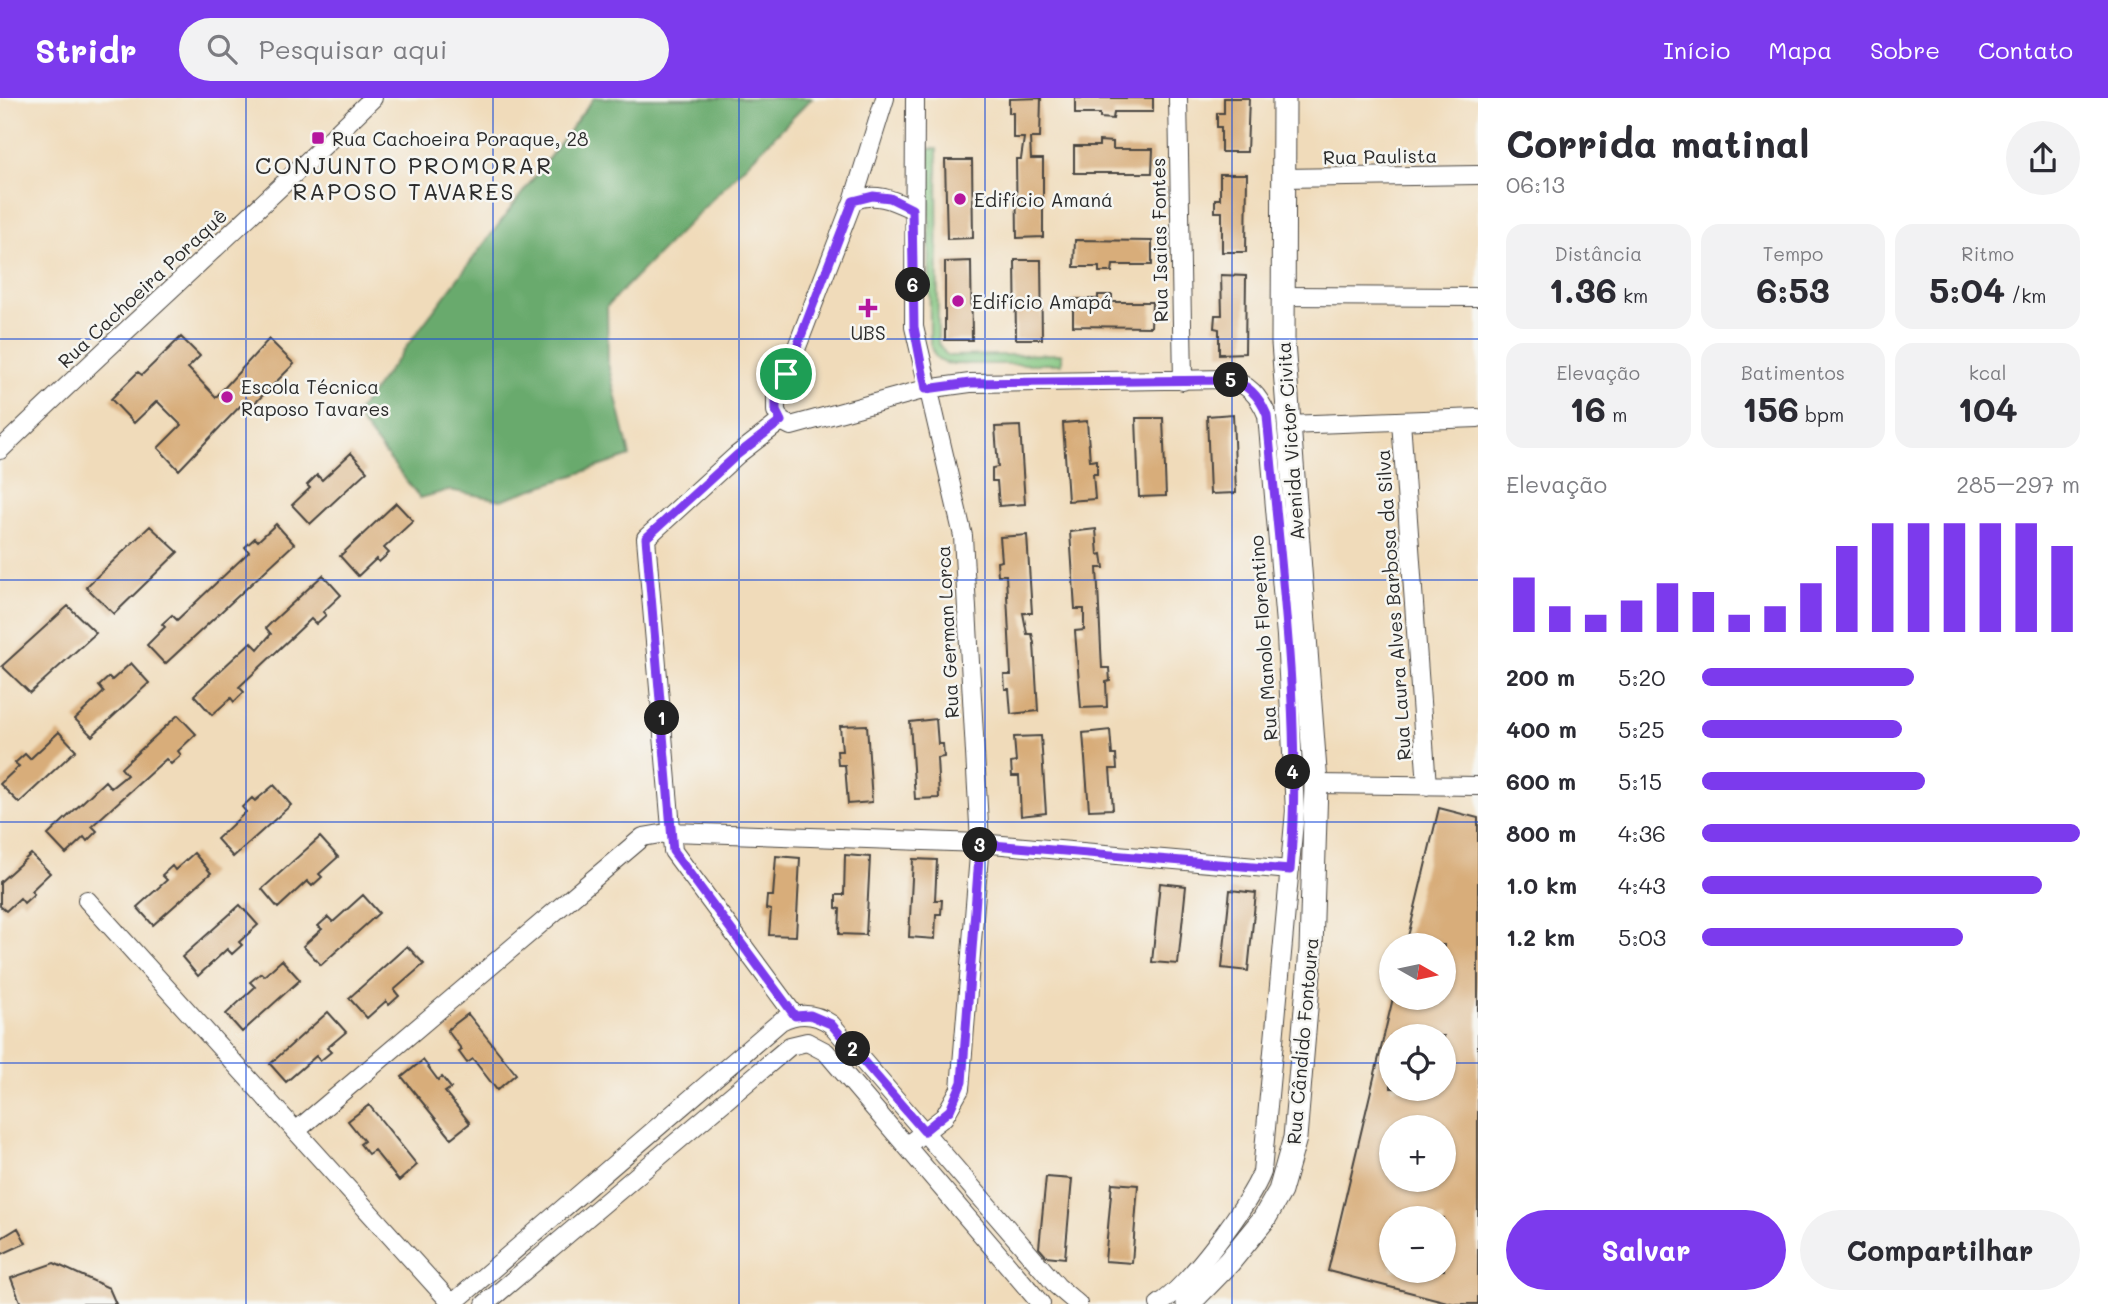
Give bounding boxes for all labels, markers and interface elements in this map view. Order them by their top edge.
search box [179,18,669,81]
text: Stridr [35,28,137,71]
icon: search [203,30,241,68]
text: Pesquisar aqui [259,32,447,66]
text: Início [1663,34,1730,65]
text: Mapa [1768,34,1832,65]
text: Sobre [1870,34,1940,65]
text: Contato [1978,34,2073,65]
text: Corrida matinal [1506,118,1809,168]
button: share [2006,121,2080,195]
place label: Rua Cachoeira Poraque, 28 [332,126,589,151]
marker: Rua Cachoeira Poraque, 28 [310,130,326,146]
street label: Rua Paulista [1323,143,1437,169]
district label: CONJUNTO PROMORAR RAPOSO TAVARES [255,150,553,206]
street label: Rua Isaias Fontes [1145,157,1173,323]
text: 06:13 [1506,169,1565,199]
place label: Edifício Amaná [974,187,1113,212]
marker: Edifício Amaná [952,191,968,207]
street label: Rua Cachoeira Poraquê [52,203,232,373]
text: Distância [1555,241,1642,266]
text: Tempo [1763,241,1823,266]
text: Ritmo [1961,241,2014,266]
text: 1.36 [1548,266,1617,312]
text: 6:53 [1756,266,1830,312]
text: 5:04 [1929,266,2005,312]
pin: 6 [895,268,930,302]
text: 6 [907,272,918,297]
text: km [1617,283,1648,308]
text: /km [2005,283,2046,308]
place label: Edifício Amapá [972,289,1112,314]
marker: Edifício Amapá [950,293,966,309]
marker: UBS [858,298,878,318]
place label: UBS [850,320,886,345]
street label: Avenida Victor Civita [1271,341,1309,541]
pin [756,344,816,404]
icon: arrive [767,355,805,393]
text: Elevação [1557,360,1640,385]
text: Batimentos [1741,360,1845,385]
text: kcal [1969,360,2007,385]
pin: 5 [1214,362,1248,398]
text: 5 [1225,367,1236,392]
place label: Escola Técnica Raposo Tavares [241,374,389,421]
text: 16 [1569,385,1606,431]
text: 156 [1742,385,1799,431]
text: 104 [1958,385,2018,431]
marker: Escola Técnica Raposo Tavares [219,389,235,405]
text: m [1606,402,1627,427]
text: bpm [1799,402,1844,427]
street label: Rua Laura Alves Barbosa da Silva [1370,448,1416,762]
text: Elevação [1506,469,1607,499]
text: 285–297 m [1956,469,2080,499]
street label: Rua Manolo Florentino [1243,534,1283,742]
street label: Rua German Lorca [930,545,964,719]
text: 200 m [1506,662,1575,692]
text: 5:20 [1618,662,1666,692]
pin: 1 [644,700,680,736]
text: 1 [657,705,666,730]
text: 400 m [1506,714,1577,744]
text: 5:25 [1618,714,1665,744]
pin: 4 [1276,754,1310,790]
text: 4 [1286,759,1299,784]
text: 600 m [1506,766,1576,796]
text: 5:15 [1618,766,1662,796]
text: 800 m [1506,818,1576,848]
text: 4:36 [1618,818,1666,848]
pin: 3 [962,828,998,862]
text: 3 [974,832,985,857]
text: 1.0 km [1506,870,1577,900]
text: 4:43 [1618,870,1666,900]
text: 1.2 km [1506,922,1575,952]
text: 5:03 [1618,922,1666,952]
north arrow [1379,933,1456,1010]
map controls [1379,933,1456,1283]
street label: Rua Cândido Fontoura [1281,937,1323,1145]
button: locate [1379,1024,1456,1101]
pin: 2 [836,1032,870,1066]
text: 2 [847,1036,858,1061]
button: + [1379,1115,1456,1192]
button: − [1379,1206,1456,1283]
button: Salvar [1506,1210,1786,1290]
button: Compartilhar [1800,1210,2080,1290]

